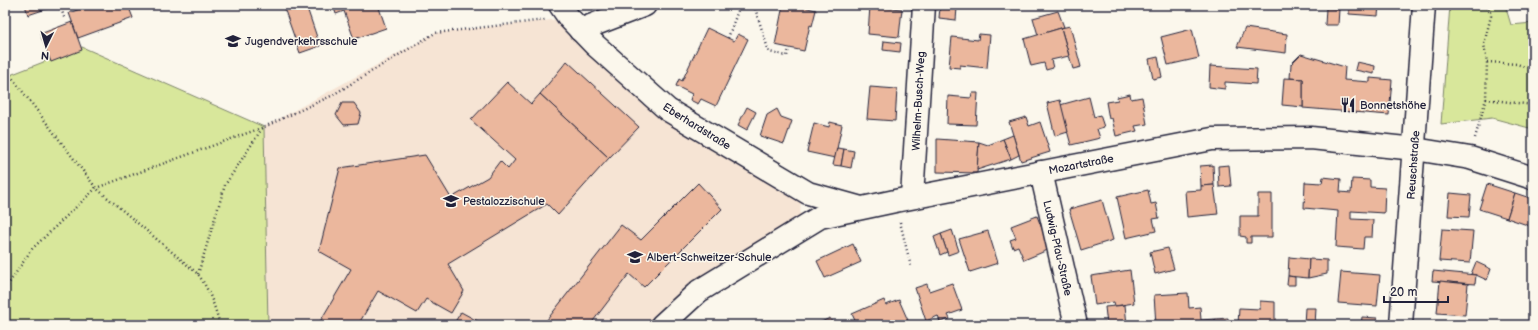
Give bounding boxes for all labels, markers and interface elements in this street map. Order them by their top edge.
north arrow [26,26,66,66]
school or university icon: Jugendverkehrsschule [224,32,242,50]
place label: Jugendverkehrsschule [245,35,358,48]
text: N [40,49,50,62]
street label: Wilhelm-Busch-Weg [909,51,928,151]
restaurant icon: Bonnetshöhe [1339,96,1357,114]
place label: Bonnetshöhe [1360,99,1427,112]
street label: Eberhardstraße [660,100,734,153]
street label: Reuschstraße [1405,130,1422,200]
street label: Mozartstraße [1048,152,1115,177]
school or university icon: Pestalozzischule [442,192,460,210]
place label: Pestalozzischule [463,195,545,208]
street label: Ludwig-Pfau-Straße [1040,199,1075,298]
school or university icon: Albert-Schweitzer-Schule [626,248,644,266]
place label: Albert-Schweitzer-Schule [647,251,772,264]
scale bar [1384,278,1448,304]
text: 20 m [1390,285,1417,300]

